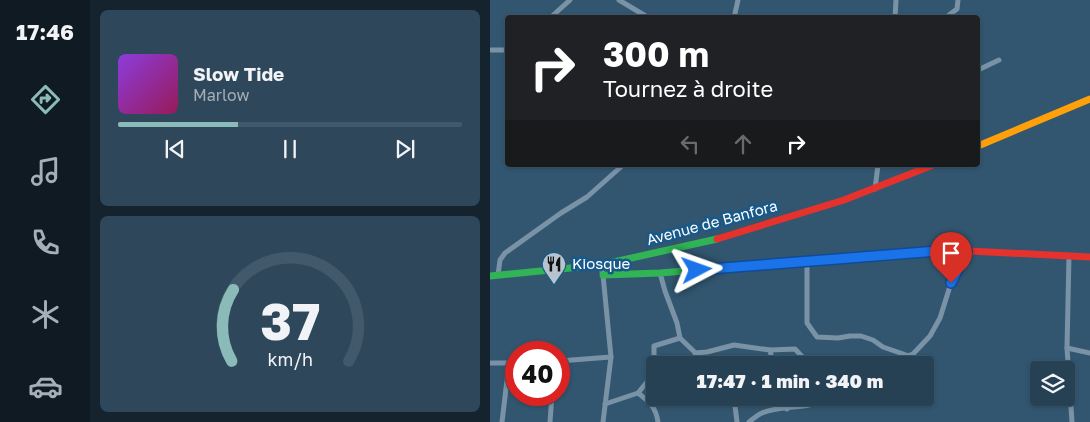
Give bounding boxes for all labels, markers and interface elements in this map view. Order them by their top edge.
text: 17:46 [16,18,74,45]
text: 300 m [603,33,709,75]
icon: right [520,35,585,100]
text: Slow Tide [193,62,284,85]
text: Tournez à droite [603,75,773,102]
icon: directions [28,82,63,117]
text: Marlow [193,85,249,105]
icon: left [676,130,704,158]
icon: ahead [729,130,757,158]
icon: right [782,130,810,158]
icon: previous [161,135,189,163]
icon: pause [276,135,304,163]
icon: next [391,135,419,163]
icon: music [28,154,63,189]
street label: Avenue de Banfora [644,196,779,248]
icon: phone [28,225,63,260]
pin [930,232,972,283]
icon: arrive [937,239,965,267]
position arrow [670,243,722,295]
restaurant icon: Kiosque [541,251,567,285]
place label: Kiosque [572,254,631,272]
text: 37 [260,289,320,351]
icon: climate [28,297,63,332]
speed limit sign: 40 [505,341,570,406]
text: km/h [267,348,313,370]
map controls [1030,361,1075,406]
button: layers [1030,361,1075,406]
icon: car [28,369,63,404]
text: 17:47 · 1 min · 340 m [697,369,883,392]

